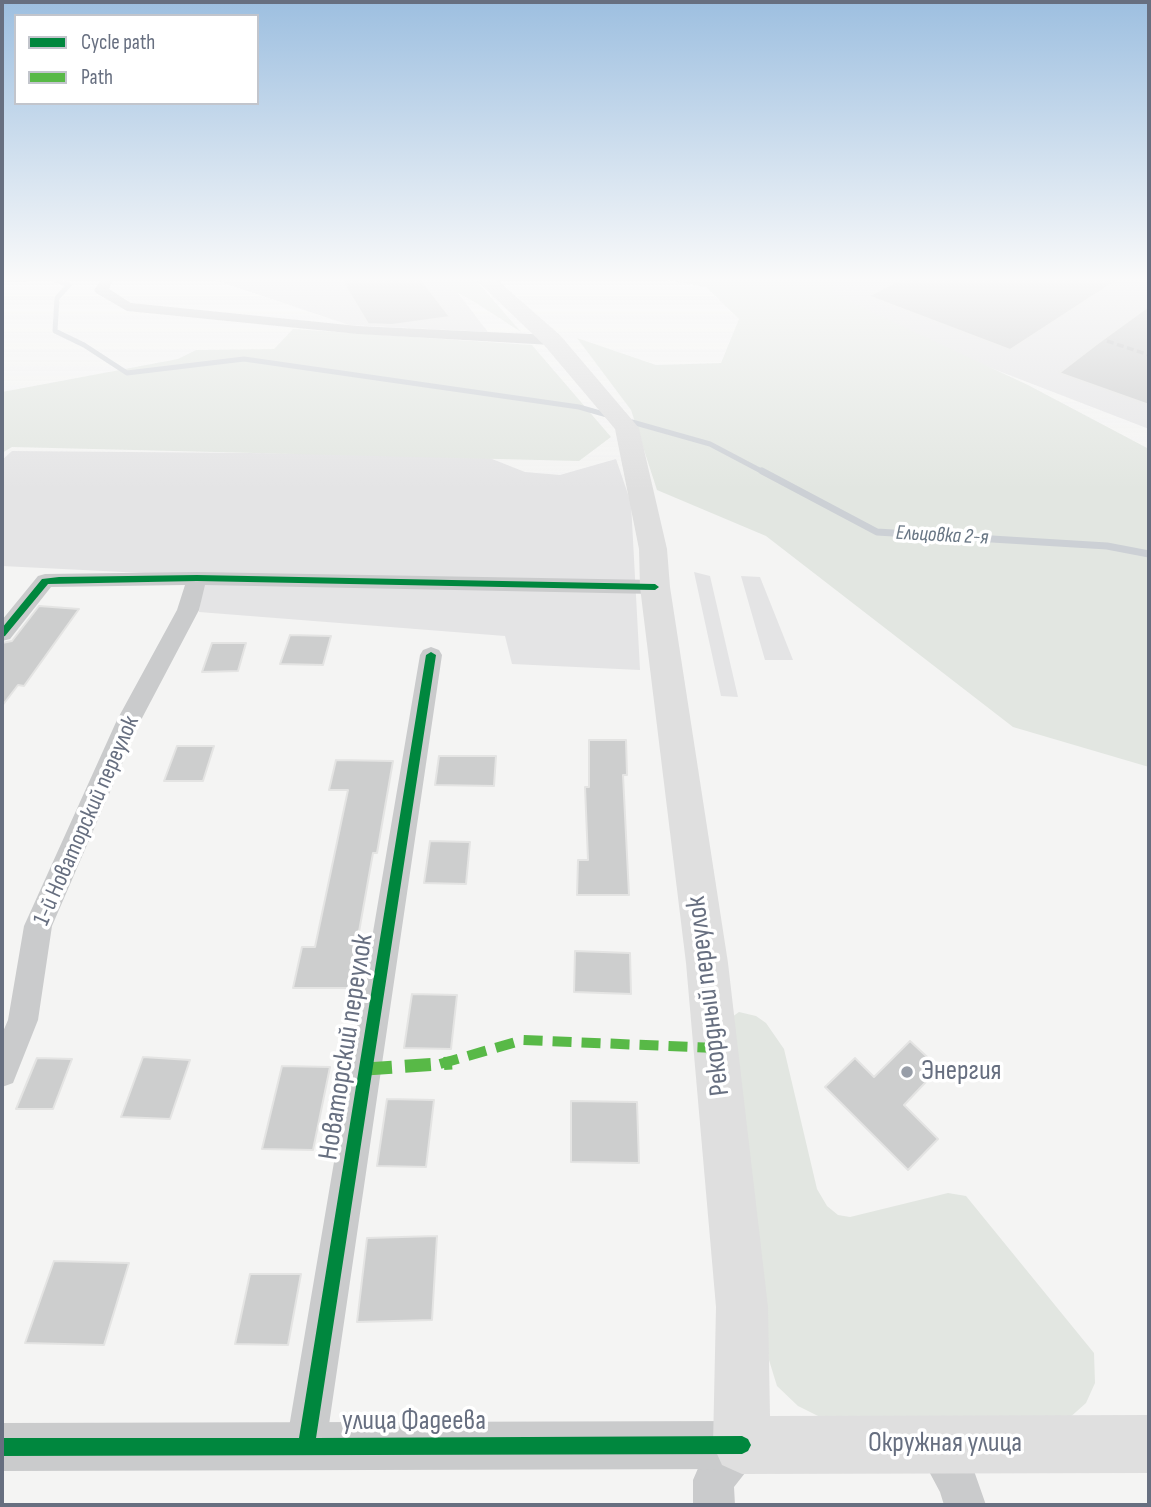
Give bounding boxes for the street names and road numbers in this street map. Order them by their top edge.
street label: 1-й Новаторский переулок [28,712,146,930]
street label: Рекордный переулок [680,894,738,1098]
street label: Новаторский переулок [313,932,381,1162]
street label: улица Фадеева [342,1405,486,1439]
street label: Окружная улица [868,1427,1022,1461]

